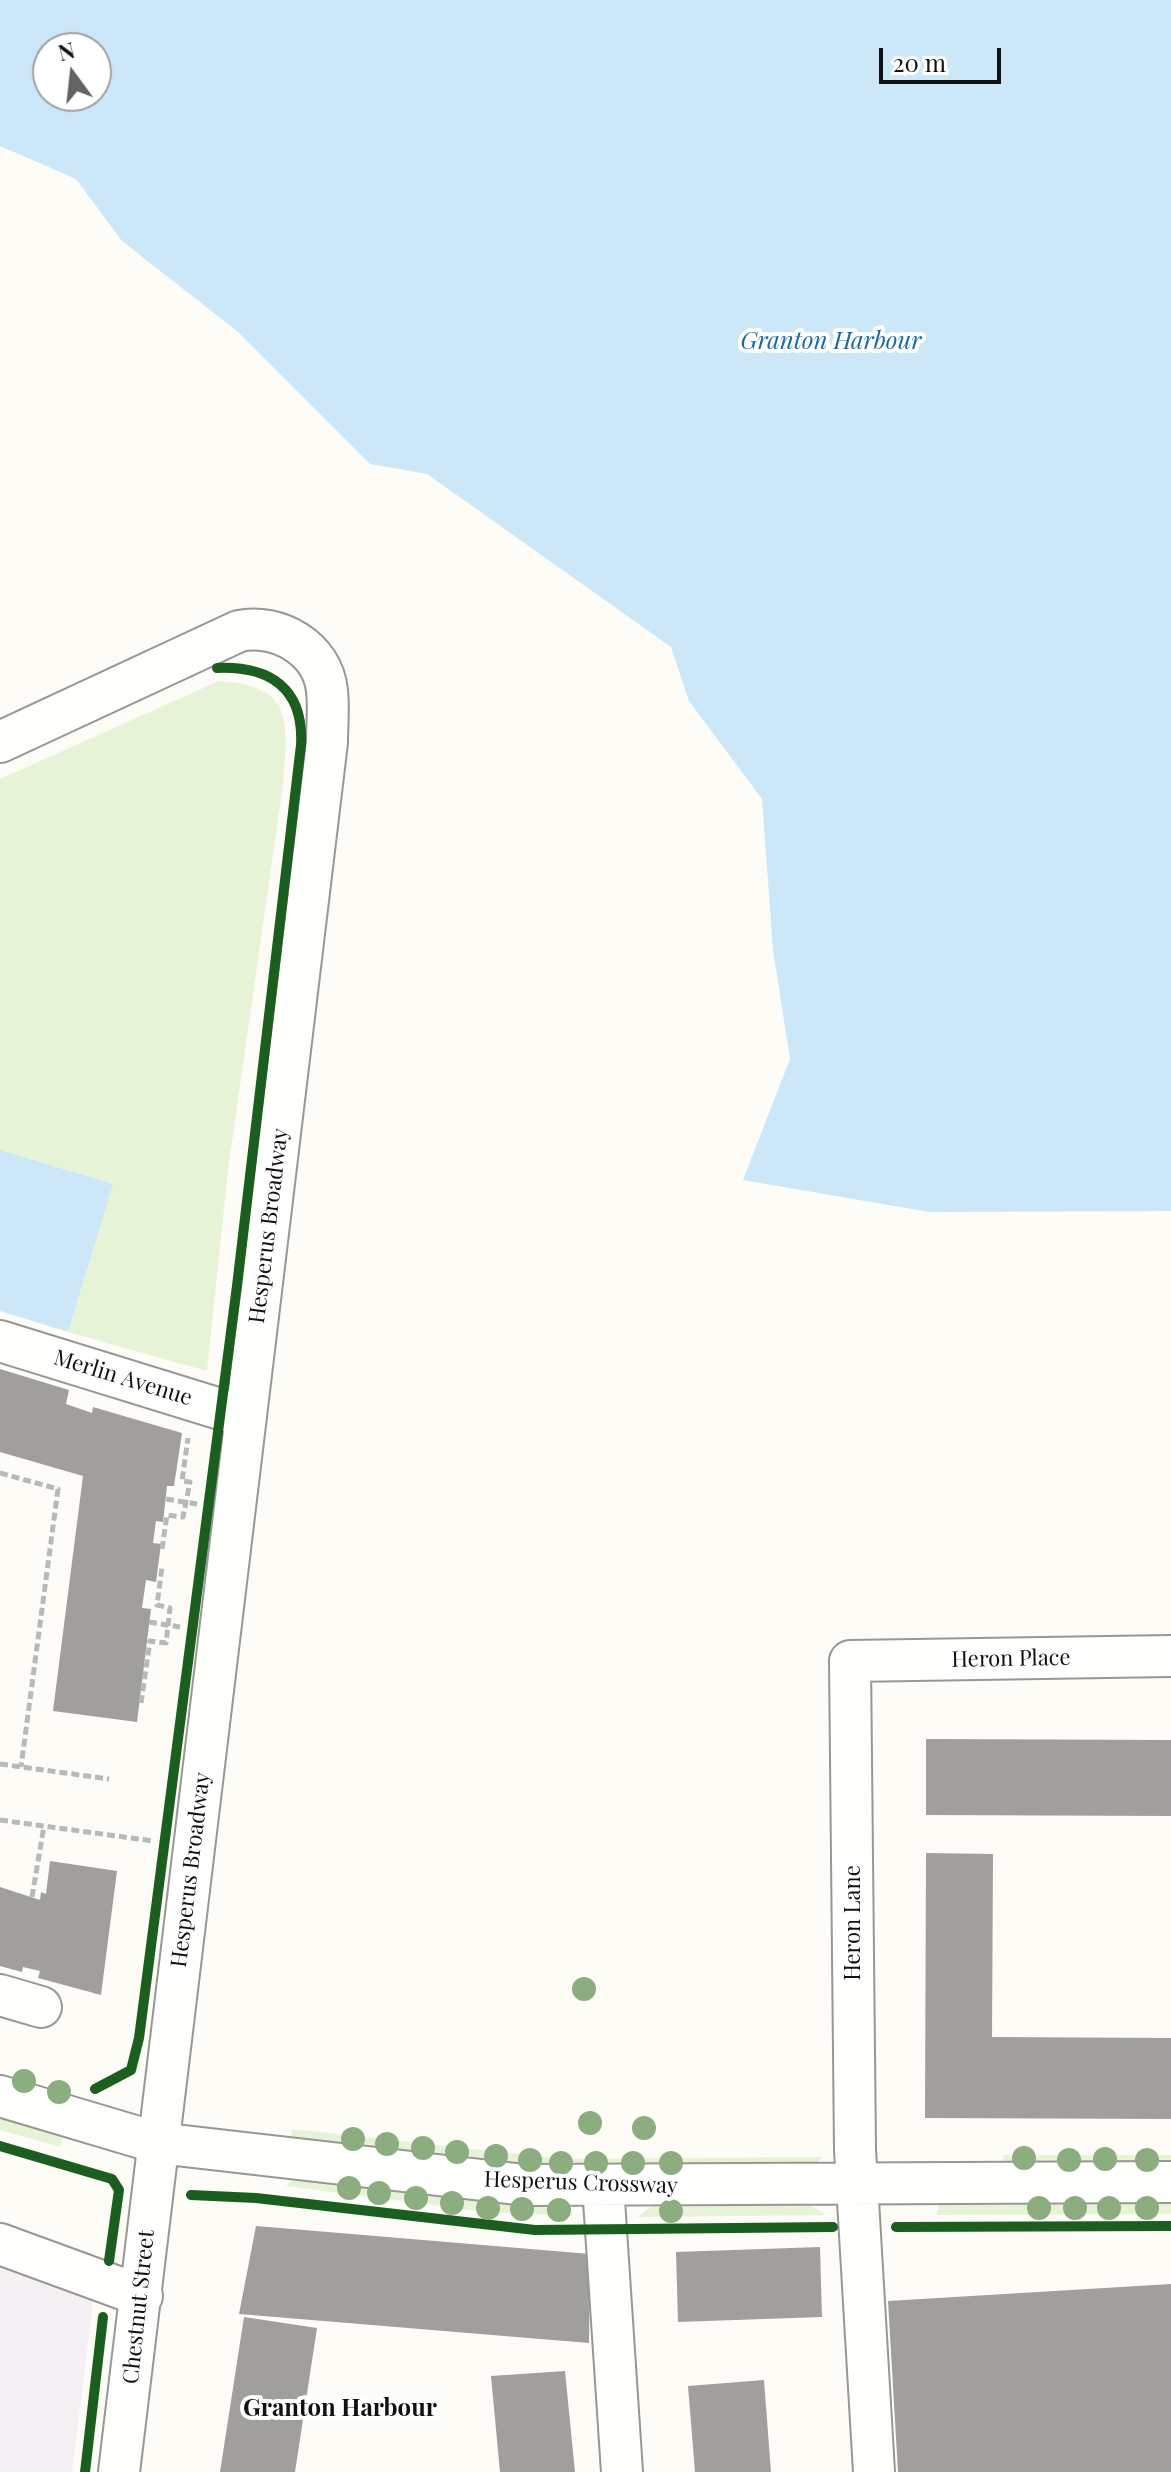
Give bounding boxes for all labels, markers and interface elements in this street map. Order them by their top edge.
north arrow [32,32,112,112]
scale bar [883,32,1005,82]
text: N [55,34,78,67]
text: 20 m [893,46,946,78]
water label: Granton Harbour [741,328,921,356]
street label: Hesperus Broadway [244,1127,294,1325]
street label: Merlin Avenue [51,1344,195,1412]
street label: Heron Place [951,1645,1071,1673]
street label: Hesperus Broadway [166,1771,216,1969]
street label: Heron Lane [840,1865,866,1981]
street label: Hesperus Crossway [484,2166,678,2200]
street label: Chestnut Street [118,2229,160,2385]
district label: Granton Harbour [243,2395,437,2423]

